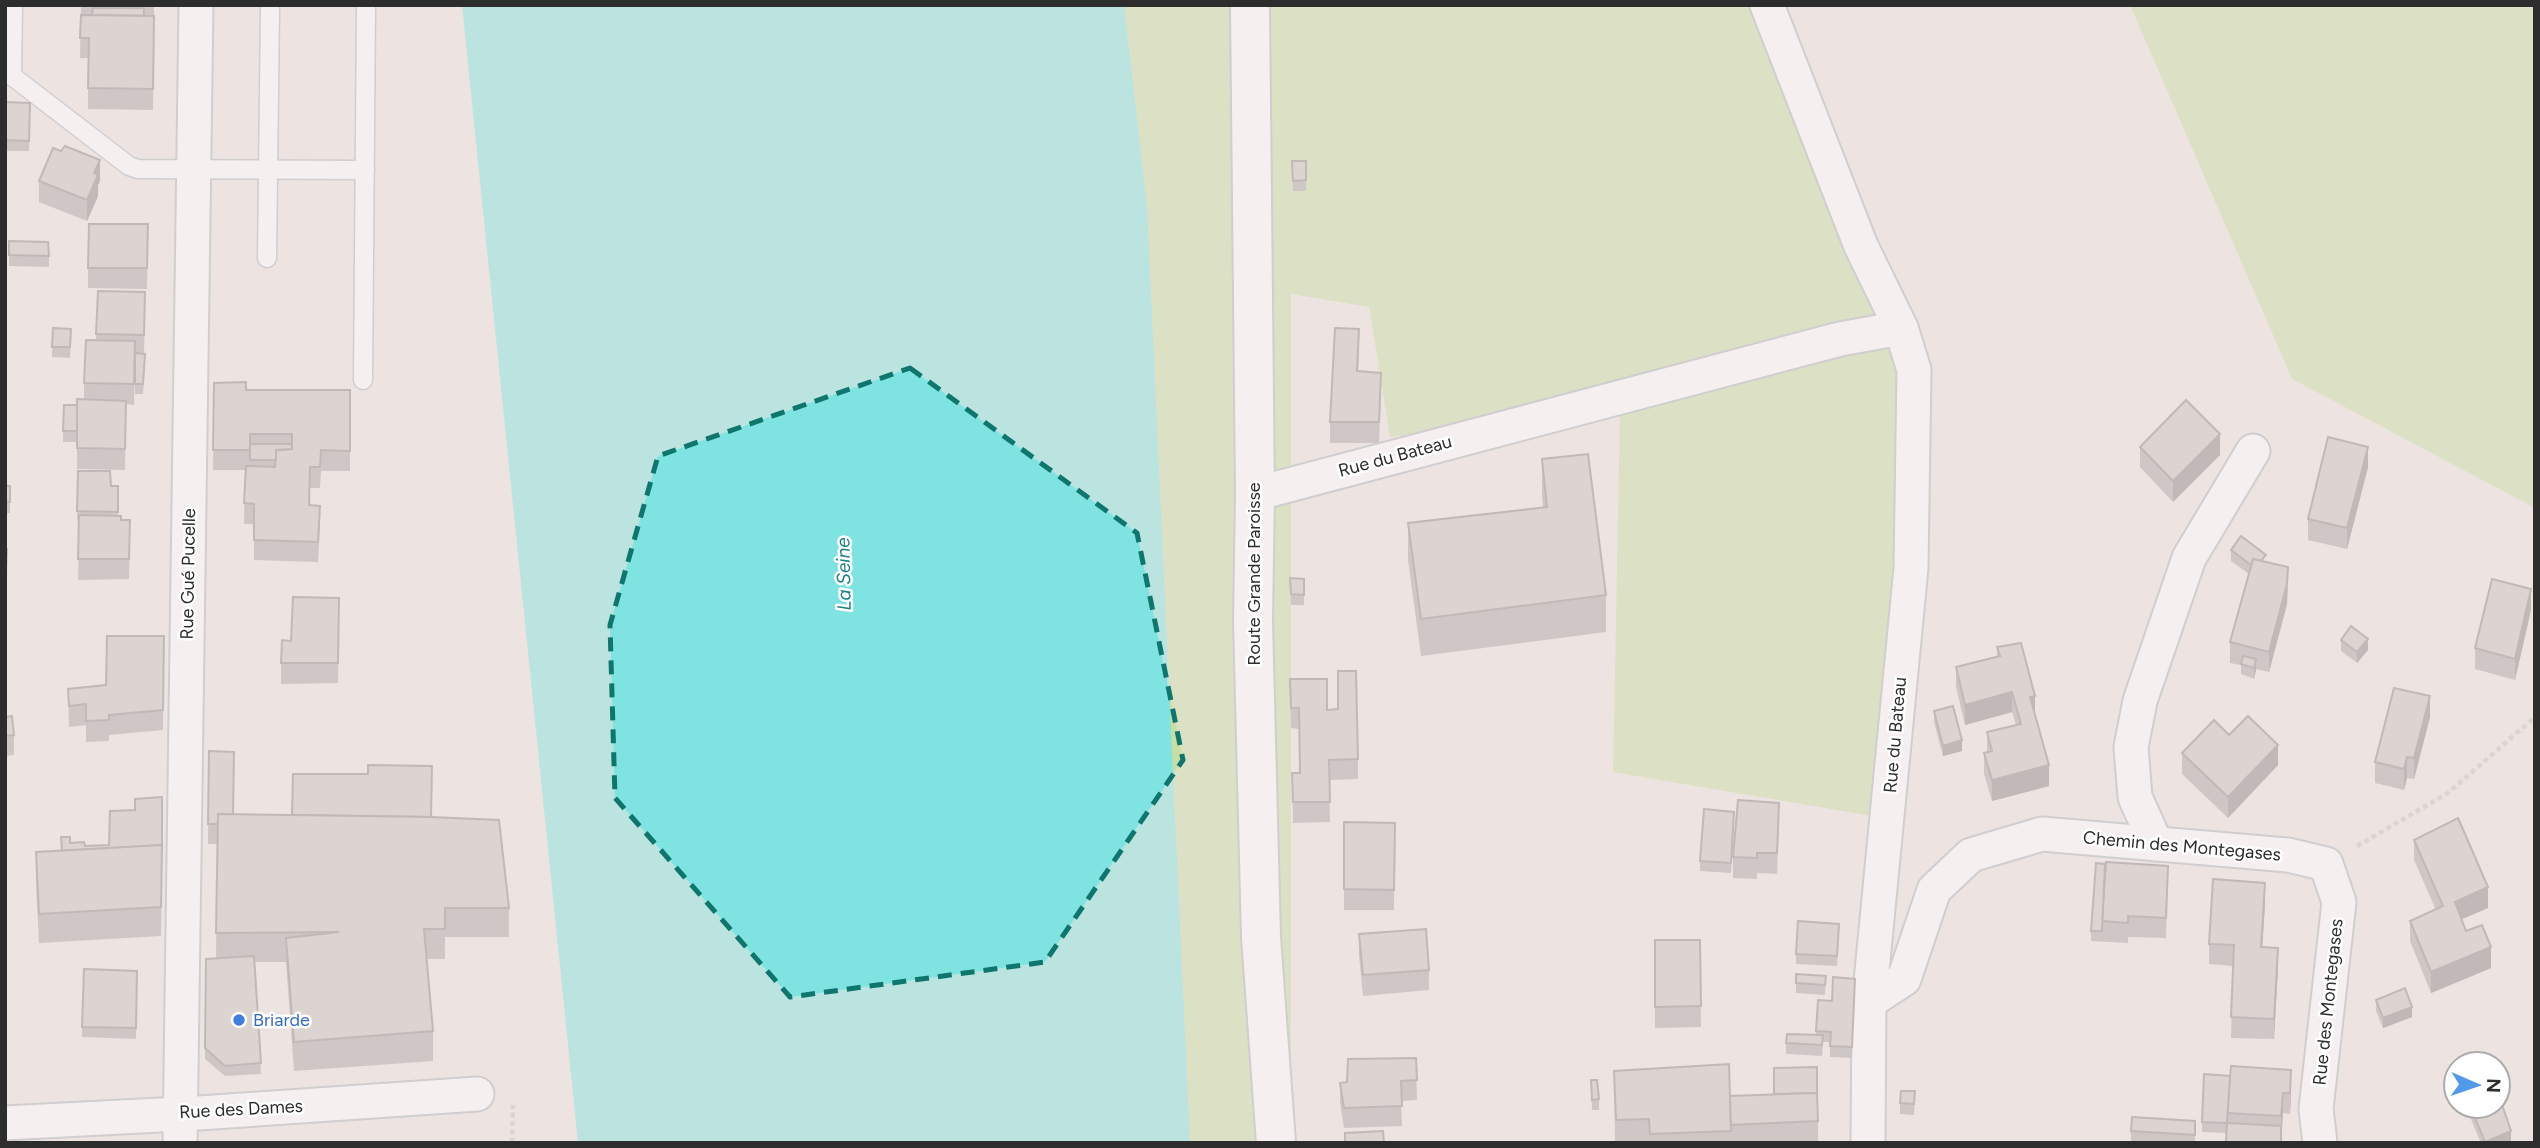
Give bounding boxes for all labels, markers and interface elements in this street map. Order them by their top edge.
street label: Rue du Bateau [1336,430,1454,482]
street label: Route Grande Paroisse [1243,482,1265,666]
street label: Rue Gué Pucelle [176,508,200,640]
water label: La Seine [831,537,856,611]
street label: Rue du Bateau [1879,676,1911,794]
street label: Chemin des Montegases [2082,826,2282,866]
street label: Rue des Montegases [2308,918,2348,1086]
place label: Briarde [253,1009,310,1031]
marker: Briarde [231,1012,247,1028]
north arrow [2442,1050,2512,1120]
text: N [2482,1078,2505,1093]
street label: Rue des Dames [179,1095,303,1123]

